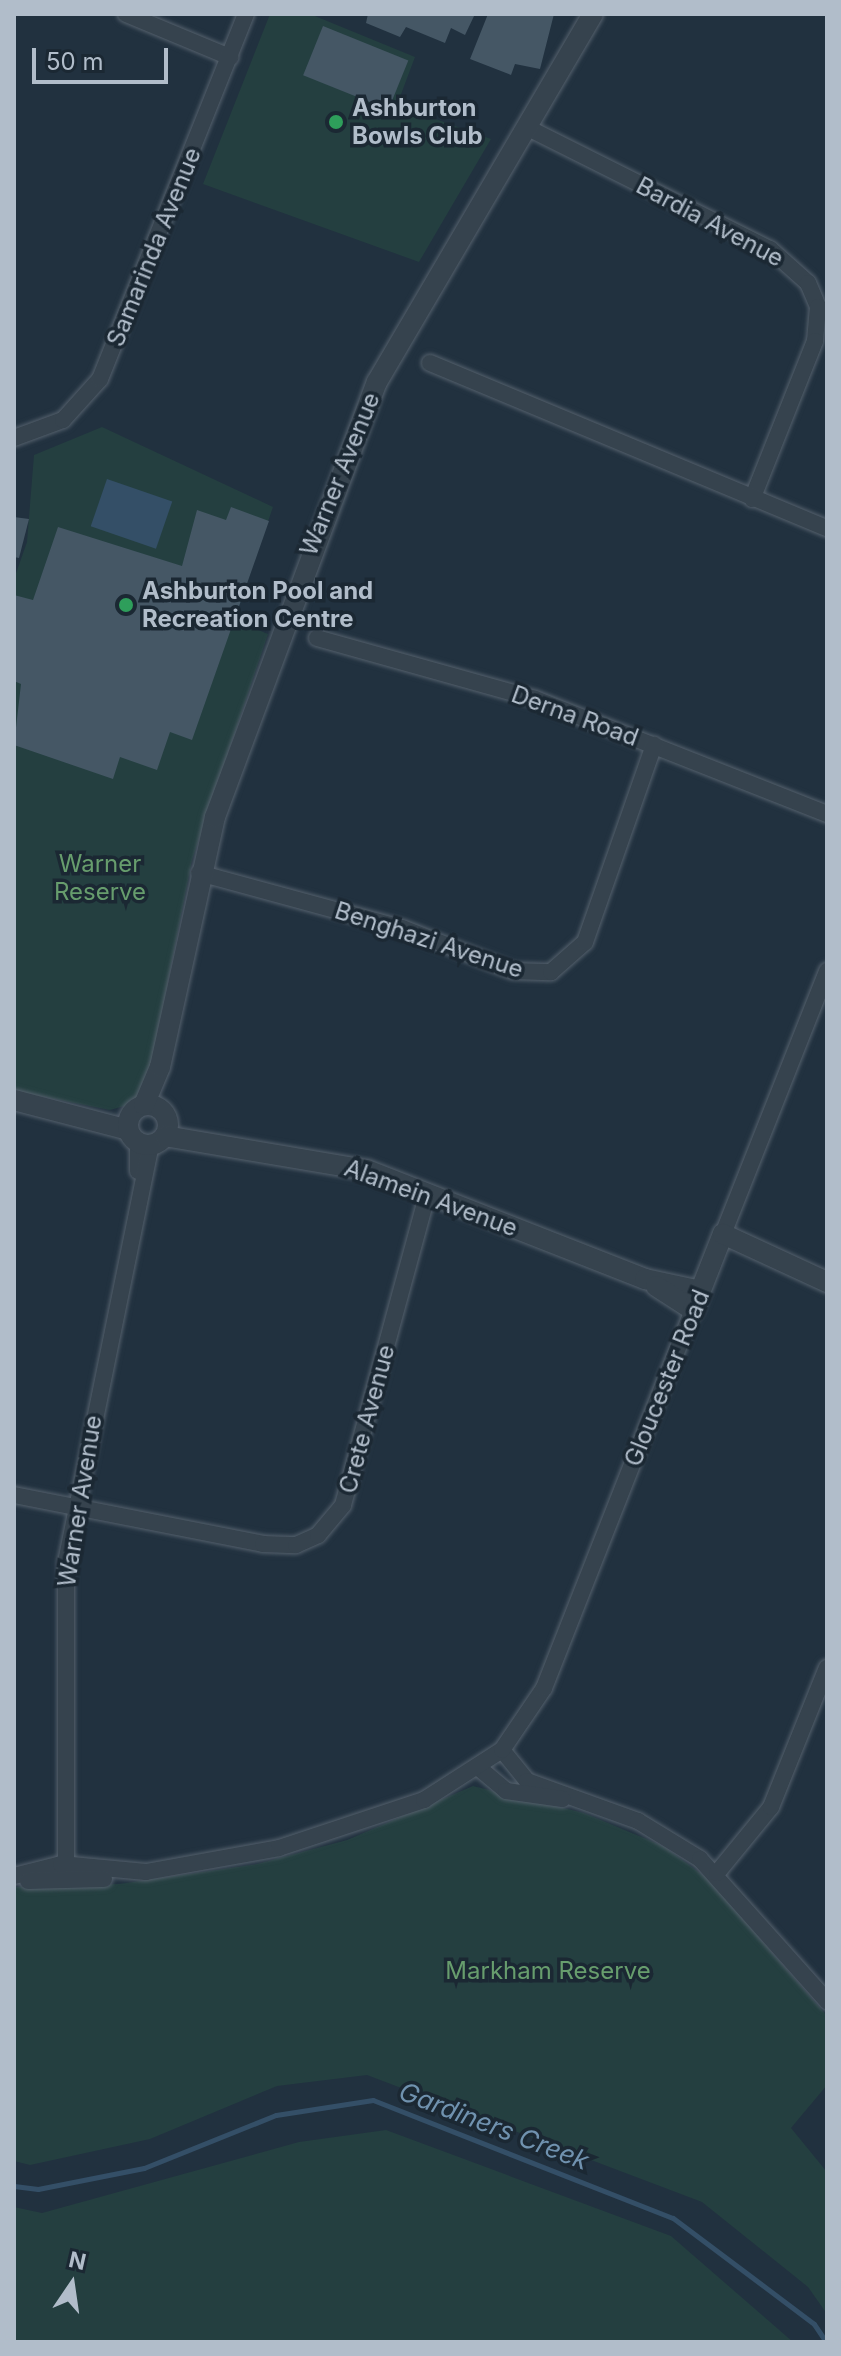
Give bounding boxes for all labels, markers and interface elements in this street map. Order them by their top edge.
scale bar [36,32,172,82]
text: 50 m [46,47,104,76]
place label: Ashburton Bowls Club [352,94,483,150]
marker: Ashburton Bowls Club [327,113,345,131]
street label: Samarinda Avenue [101,143,207,351]
street label: Bardia Avenue [631,171,789,273]
street label: Warner Avenue [294,388,386,560]
place label: Ashburton Pool and Recreation Centre [142,577,373,633]
marker: Ashburton Pool and Recreation Centre [117,596,135,614]
street label: Derna Road [508,680,642,752]
park label: Warner Reserve [54,850,146,906]
street label: Benghazi Avenue [331,896,527,984]
street label: Alamein Avenue [341,1153,521,1243]
street label: Gloucester Road [618,1285,716,1471]
street label: Crete Avenue [333,1341,401,1497]
street label: Warner Avenue [52,1413,108,1589]
park label: Markham Reserve [445,1957,651,1985]
water label: Gardiners Creek [395,2075,593,2177]
north arrow [32,2244,112,2324]
text: N [66,2246,88,2275]

